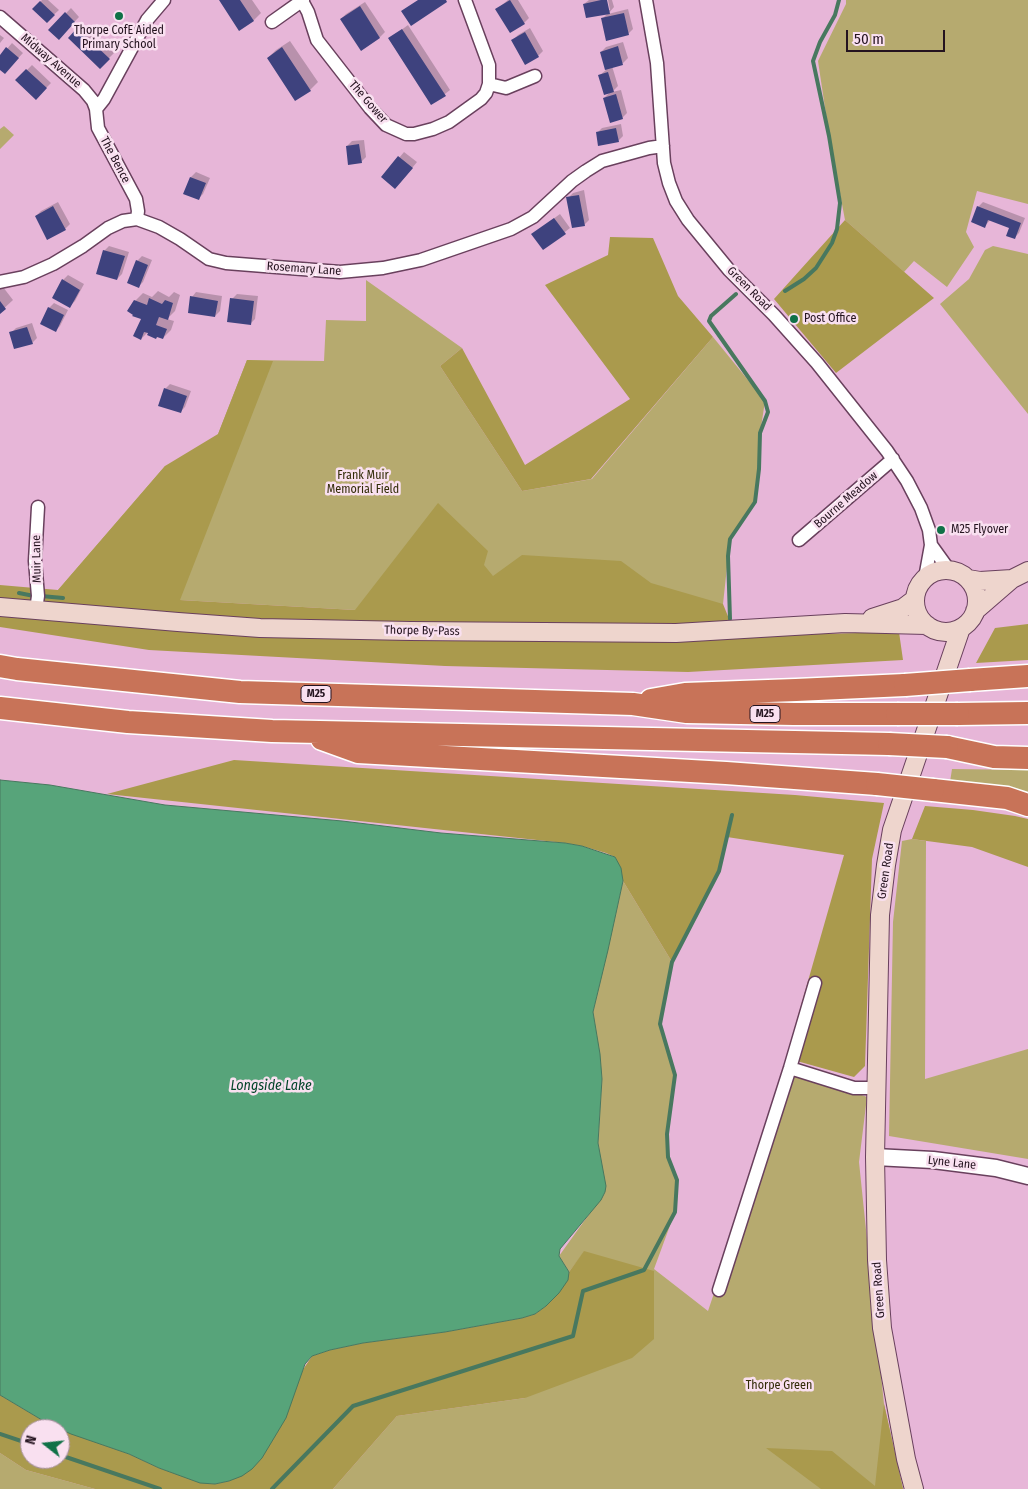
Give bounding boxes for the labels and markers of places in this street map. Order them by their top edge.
marker: Thorpe CofE Aided Primary School [113,10,125,22]
place label: Thorpe CofE Aided Primary School [74,24,164,52]
place label: Post Office [804,312,856,326]
marker: Post Office [788,313,800,325]
place label: M25 Flyover [951,523,1008,537]
marker: M25 Flyover [935,524,947,536]

